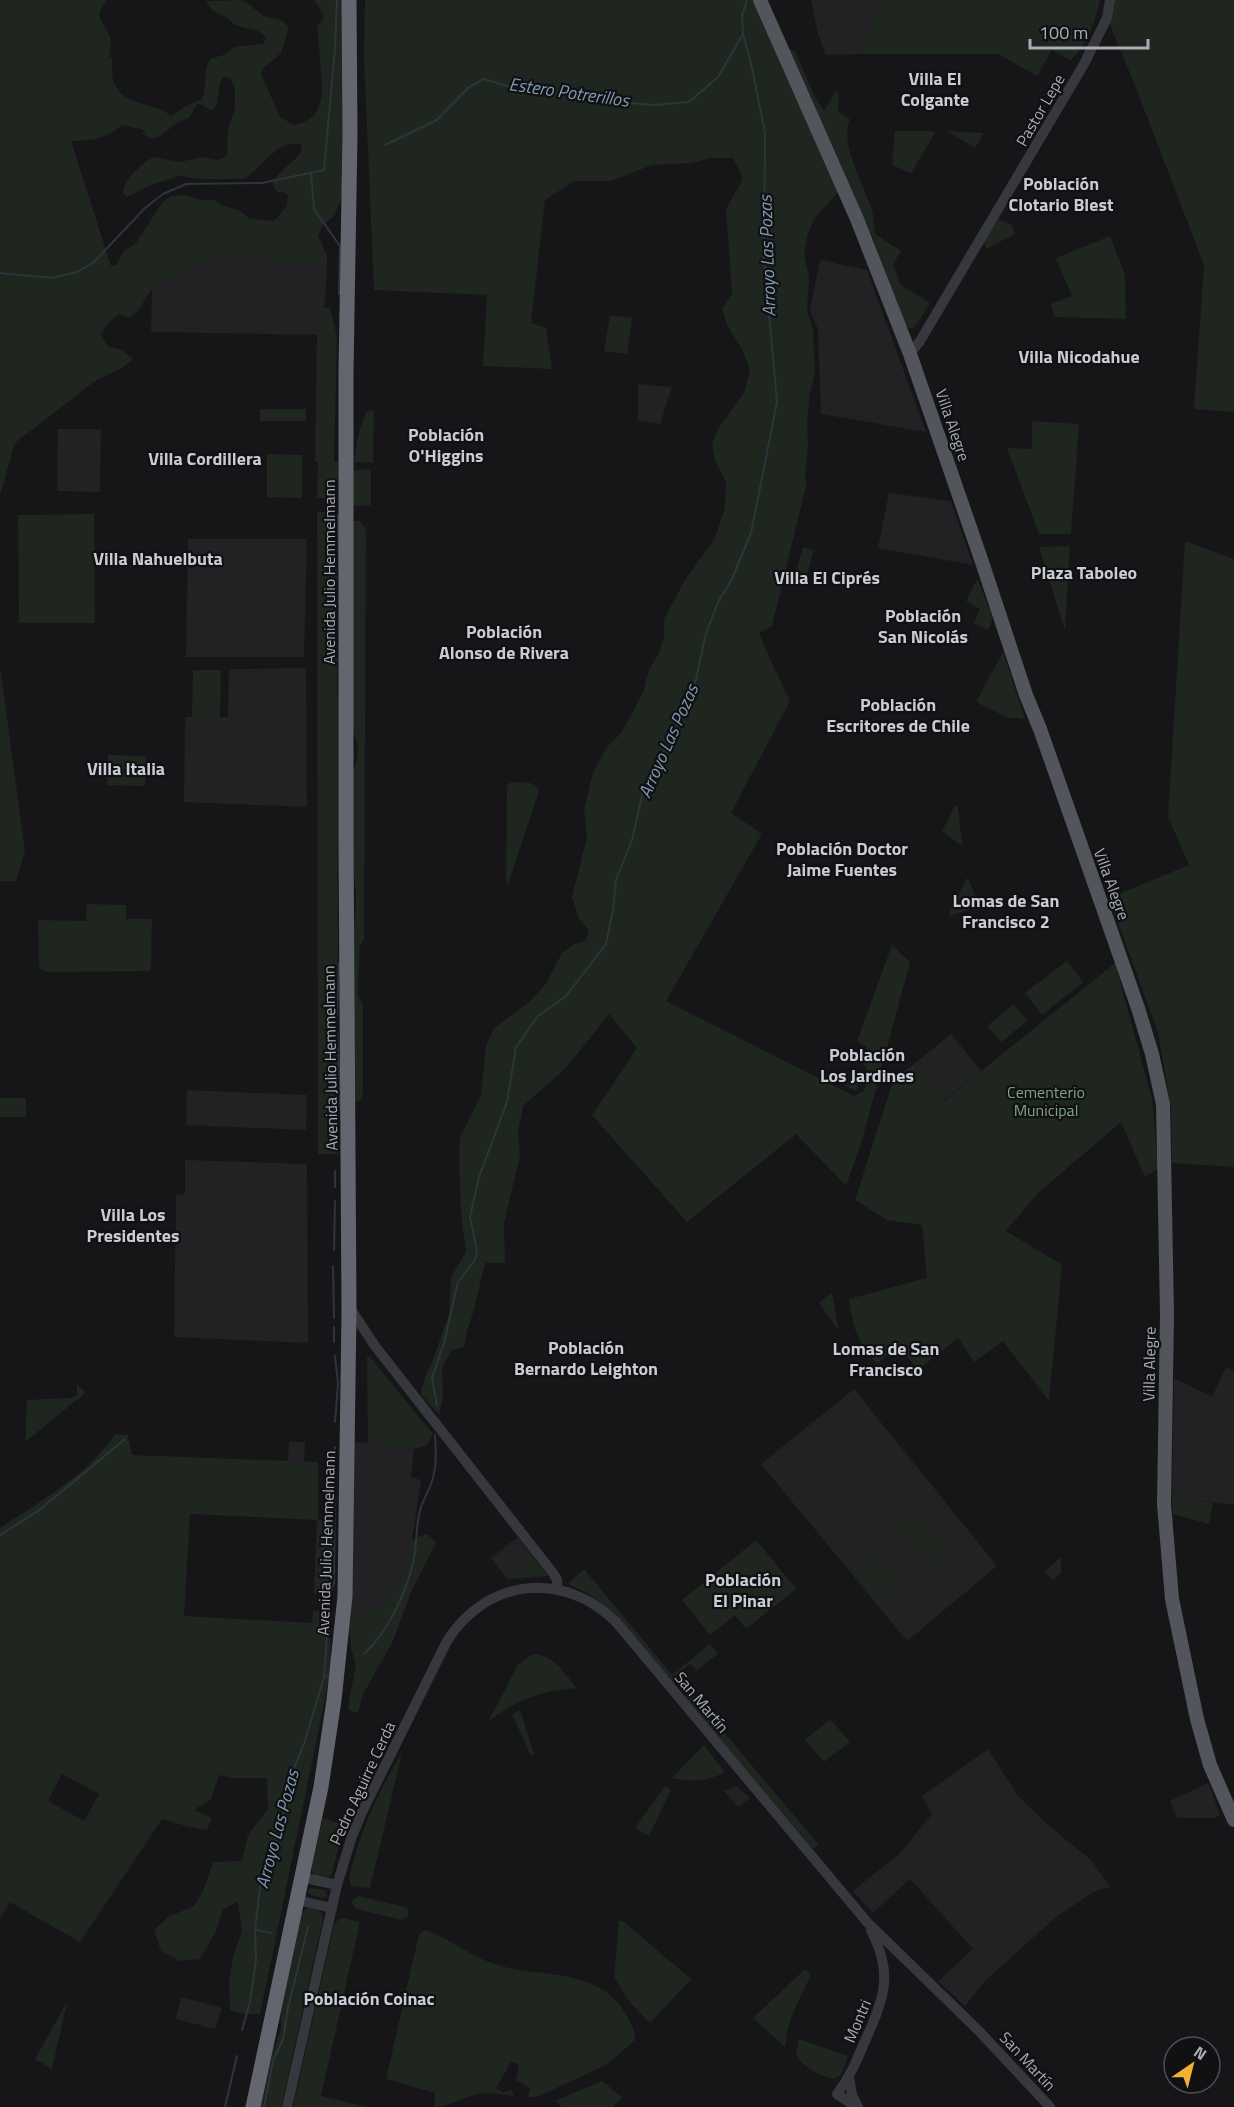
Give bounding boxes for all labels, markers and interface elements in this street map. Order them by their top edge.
scale bar [1030,12,1148,50]
text: 100 m [1039,19,1088,46]
district label: Villa El Colgante [901,65,969,113]
street label: Pastor Lepe [1010,69,1070,151]
water label: Estero Potrerillos [507,70,632,114]
district label: Población Clotario Blest [1009,170,1114,218]
water label: Arroyo Las Pozas [751,193,783,317]
district label: Villa Nicodahue [1018,343,1140,370]
street label: Villa Alegre [929,386,977,464]
district label: Población O'Higgins [408,421,484,469]
district label: Villa Cordillera [148,445,262,472]
street label: Avenida Julio Hemmelmann [317,479,341,665]
district label: Villa Nahuelbuta [93,545,223,572]
district label: Plaza Taboleo [1031,559,1137,586]
district label: Villa El Ciprés [774,564,880,591]
district label: Población San Nicolás [878,602,968,650]
district label: Población Alonso de Rivera [439,618,569,666]
water label: Arroyo Las Pozas [631,679,706,802]
district label: Población Escritores de Chile [826,691,970,739]
district label: Villa Italia [87,755,165,782]
district label: Población Doctor Jaime Fuentes [776,835,908,883]
street label: Villa Alegre [1088,845,1136,923]
district label: Lomas de San Francisco 2 [953,887,1059,935]
street label: Avenida Julio Hemmelmann [316,965,344,1151]
district label: Población Los Jardines [820,1041,914,1089]
park label: Cementerio Municipal [1007,1080,1085,1122]
district label: Villa Los Presidentes [87,1201,179,1249]
street label: Villa Alegre [1136,1326,1162,1402]
district label: Población Bernardo Leighton [514,1334,658,1382]
district label: Lomas de San Francisco [833,1335,939,1383]
street label: Avenida Julio Hemmelmann [311,1450,341,1636]
district label: Población El Pinar [705,1566,781,1614]
street label: San Martín [669,1666,735,1738]
street label: Pedro Aguirre Cerda [323,1717,401,1849]
water label: Arroyo Las Pozas [248,1765,306,1891]
district label: Población Coinac [303,1985,435,2012]
street label: Montri [837,1996,877,2046]
street label: San Martín [994,2026,1062,2096]
north arrow [1162,2035,1222,2095]
text: N [1189,2040,1212,2066]

